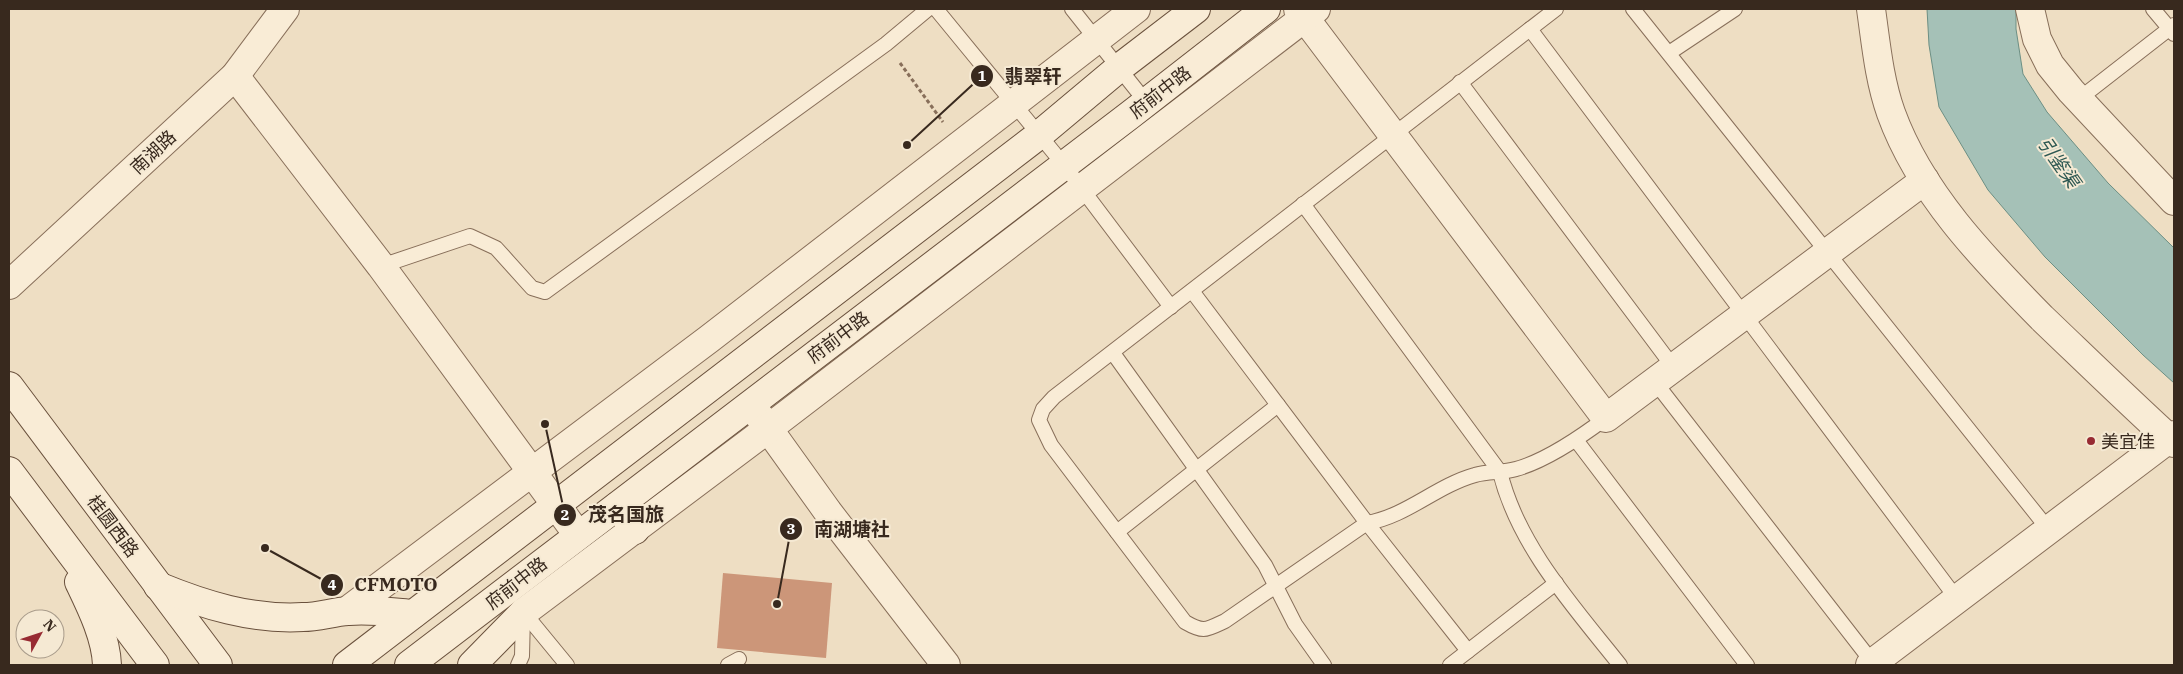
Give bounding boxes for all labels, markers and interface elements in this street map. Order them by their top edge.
callout: 翡翠轩 [969,59,1071,93]
street label: 府前中路 [1125,61,1195,123]
text: 翡翠轩 [1004,64,1062,88]
text: 1 [977,66,987,85]
street label: 南湖路 [125,125,181,179]
water label: 引鉴渠 [2033,132,2087,195]
street label: 府前中路 [802,306,874,368]
place label: 美宜佳 [2101,430,2155,453]
marker: 美宜佳 [2085,435,2097,447]
street label: 桂圆西路 [82,490,144,562]
callout: 茂名国旅 [553,498,674,532]
text: 茂名国旅 [588,502,664,526]
text: 2 [560,505,570,524]
callout: 南湖塘社 [779,512,900,546]
text: 南湖塘社 [814,517,890,541]
text: 3 [786,519,796,538]
street label: 府前中路 [481,552,551,614]
callout: CFMOTO [320,568,448,602]
text: CFMOTO [354,572,438,596]
text: 4 [327,575,337,594]
north arrow [15,609,65,659]
text: N [40,616,60,636]

